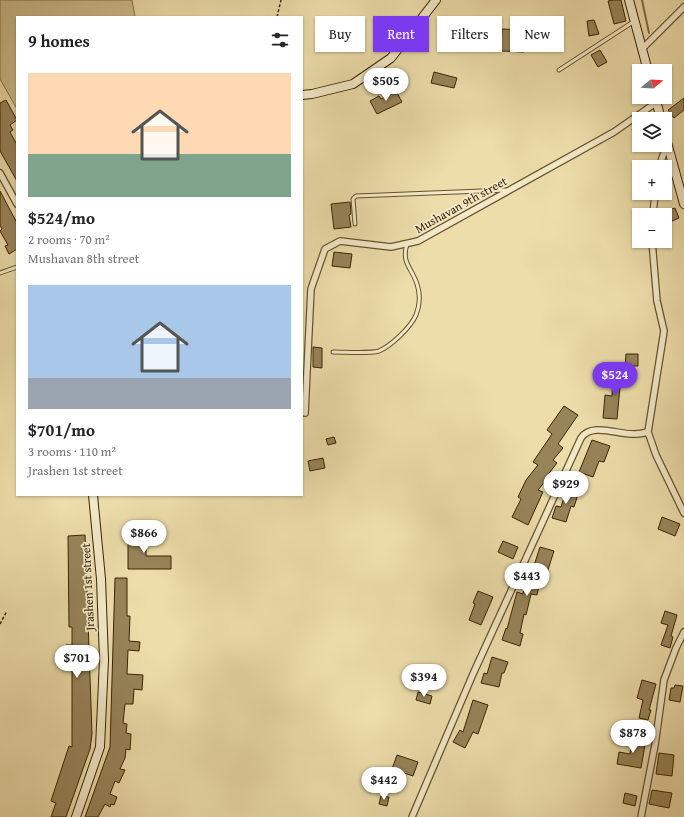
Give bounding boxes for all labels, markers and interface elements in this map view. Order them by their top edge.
chip: Buy [315,16,365,52]
chip: Rent [373,16,429,52]
chip: Filters [437,16,502,52]
chip: New [510,16,564,52]
text: 9 homes [28,28,90,53]
icon: filters [269,29,291,51]
north arrow [632,64,672,104]
map controls [632,64,672,248]
pin: $505 [362,68,410,102]
text: $505 [373,71,399,90]
icon: home [124,99,196,171]
button: layers [632,112,672,152]
button: + [632,160,672,200]
street label: Mushavan 9th street [412,172,510,237]
text: $524/mo [28,205,95,230]
button: − [632,208,672,248]
text: 2 rooms · 70 m² [28,230,110,249]
text: Mushavan 8th street [28,249,139,268]
icon: home [124,311,196,383]
pin: $524 [591,362,639,396]
text: $524 [602,365,628,384]
text: $701/mo [28,417,95,442]
text: 3 rooms · 110 m² [28,442,116,461]
text: Jrashen 1st street [28,461,123,480]
pin: $929 [542,471,590,505]
text: $929 [553,474,579,493]
pin: $866 [120,520,168,554]
text: $866 [131,523,157,542]
street label: Jrashen 1st street [77,542,98,633]
pin: $443 [503,563,551,597]
text: $443 [514,566,540,585]
pin: $701 [53,645,101,679]
text: $701 [64,648,90,667]
pin: $394 [400,664,448,698]
text: $394 [411,667,437,686]
pin: $878 [609,720,657,754]
text: $878 [620,723,646,742]
pin: $442 [360,767,408,801]
text: $442 [371,770,397,789]

